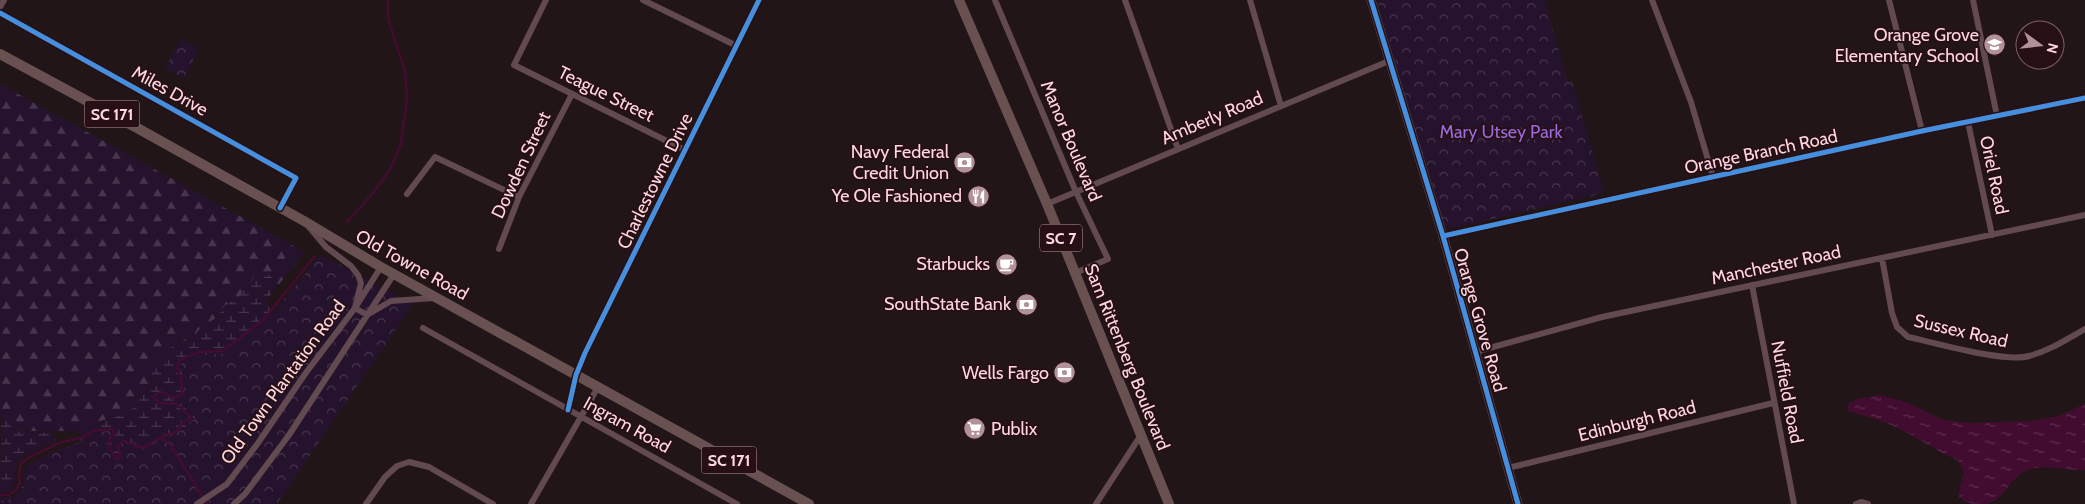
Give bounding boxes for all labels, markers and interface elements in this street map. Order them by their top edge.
north arrow [2015,20,2065,70]
place label: Orange Grove Elementary School [1835,24,1980,67]
school or university icon: Orange Grove Elementary School [1983,33,2007,57]
text: N [2043,41,2063,55]
street label: Miles Drive [128,61,212,121]
street label: Teague Street [554,61,658,127]
street label: Manor Boulevard [1036,77,1106,205]
street label: Amberly Road [1158,87,1266,149]
road number: SC 171 [84,100,140,128]
street label: Dowden Street [487,108,555,222]
street label: Charlestowne Drive [613,109,697,253]
park label: Mary Utsey Park [1439,121,1563,143]
street label: Orange Branch Road [1682,125,1840,179]
street label: Oriel Road [1975,134,2013,216]
place label: Navy Federal Credit Union [851,141,950,184]
bank icon: Navy Federal Credit Union [953,150,977,174]
restaurant icon: Ye Ole Fashioned [966,184,990,208]
place label: Ye Ole Fashioned [831,185,962,207]
road number: SC 7 [1040,224,1082,252]
street label: Old Towne Road [352,225,472,305]
street label: Manchester Road [1709,241,1843,289]
street label: Orange Grove Road [1449,246,1511,394]
cafe icon: Starbucks [994,252,1018,276]
place label: Starbucks [916,253,990,275]
street label: Sam Rittenberg Boulevard [1080,261,1174,453]
bank icon: SouthState Bank [1015,292,1039,316]
place label: SouthState Bank [884,293,1012,315]
street label: Old Town Plantation Road [216,296,350,468]
street label: Sussex Road [1912,310,2010,352]
street label: Nuffield Road [1766,339,1808,445]
bank icon: Wells Fargo [1053,361,1077,385]
place label: Wells Fargo [962,362,1049,384]
street label: Ingram Road [579,392,675,458]
street label: Edinburgh Road [1576,396,1698,446]
supermarket icon: Publix [963,417,987,441]
place label: Publix [991,418,1038,440]
road number: SC 171 [702,446,756,474]

